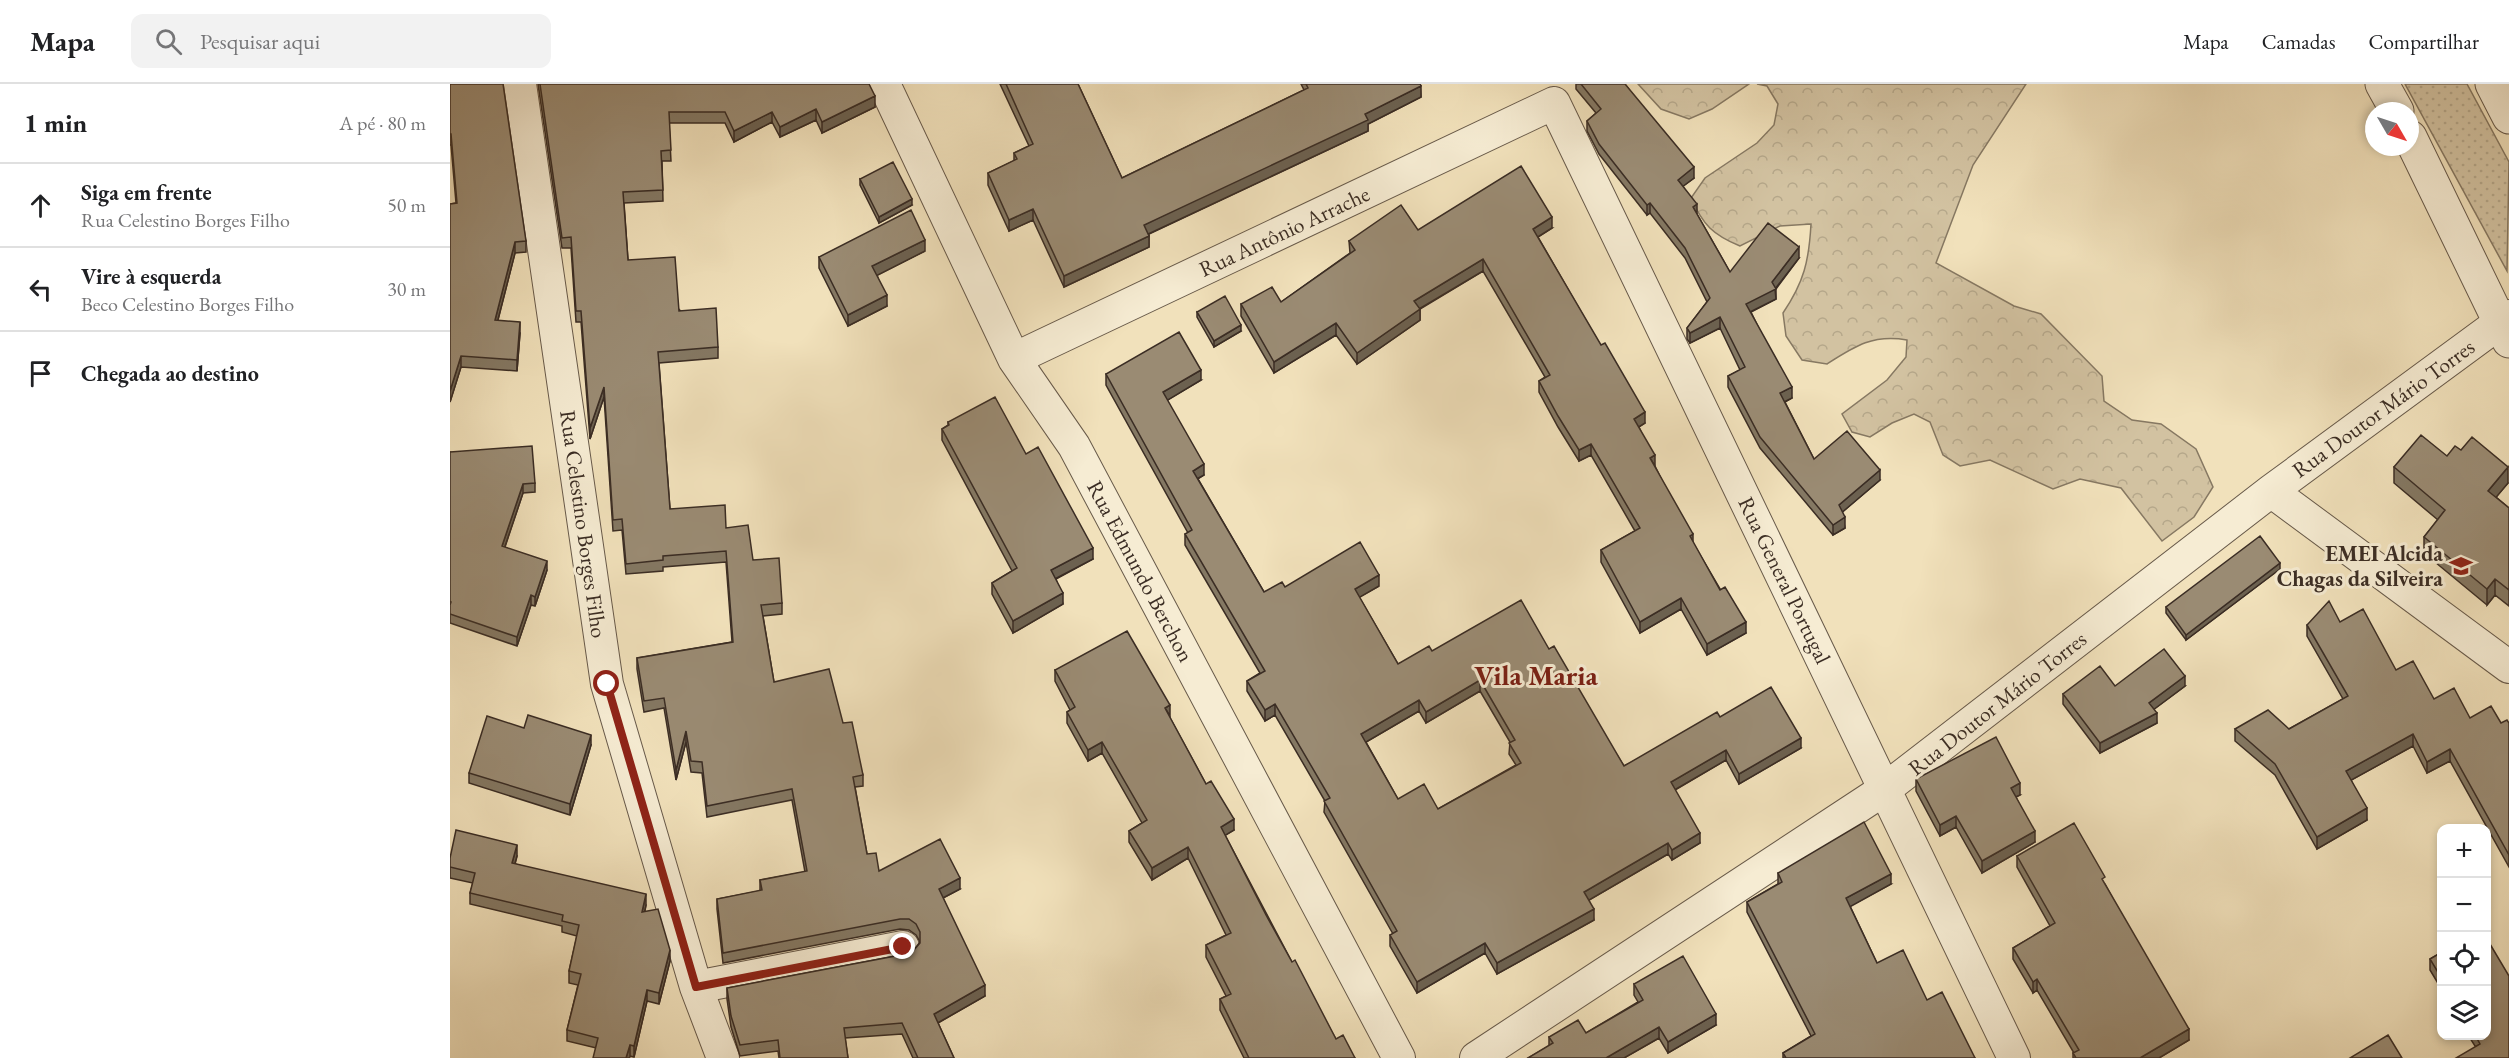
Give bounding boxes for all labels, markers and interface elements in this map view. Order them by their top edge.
search box [131,14,551,68]
text: Mapa [30,23,95,59]
icon: search [152,25,185,58]
text: Pesquisar aqui [200,27,320,56]
text: Mapa [2183,28,2229,55]
text: Camadas [2262,28,2335,55]
text: Compartilhar [2368,28,2479,55]
north arrow [2365,102,2419,156]
text: 1 min [24,106,87,140]
text: A pé · 80 m [339,110,426,136]
text: Siga em frente [81,178,212,207]
street label: Rua Antônio Arrache [1194,179,1375,284]
icon: ahead [24,189,57,222]
text: 50 m [387,192,426,218]
text: Rua Celestino Borges Filho [81,207,290,233]
text: Vire à esquerda [81,262,221,291]
icon: left [24,273,57,306]
text: 30 m [387,276,426,302]
text: Beco Celestino Borges Filho [81,291,294,317]
street label: Rua Doutor Mário Torres [2286,332,2480,484]
icon: arrive [24,357,57,390]
text: Chegada ao destino [81,359,259,388]
street label: Rua Celestino Borges Filho [553,408,614,640]
street label: Rua Edmundo Berchon [1080,475,1201,667]
street label: Rua General Portugal [1732,492,1838,669]
place label: EMEI Alcida Chagas da Silveira [2277,539,2443,593]
school or university icon: EMEI Alcida Chagas da Silveira [2448,553,2474,579]
street label: Rua Doutor Mário Torres [1902,625,2093,782]
district label: Vila Maria [1474,657,1599,693]
route start [593,670,619,696]
map controls [2437,824,2491,1040]
button: + [2437,824,2491,878]
button: − [2437,878,2491,932]
button: locate [2437,932,2491,986]
route end [889,933,915,959]
button: layers [2437,986,2491,1040]

